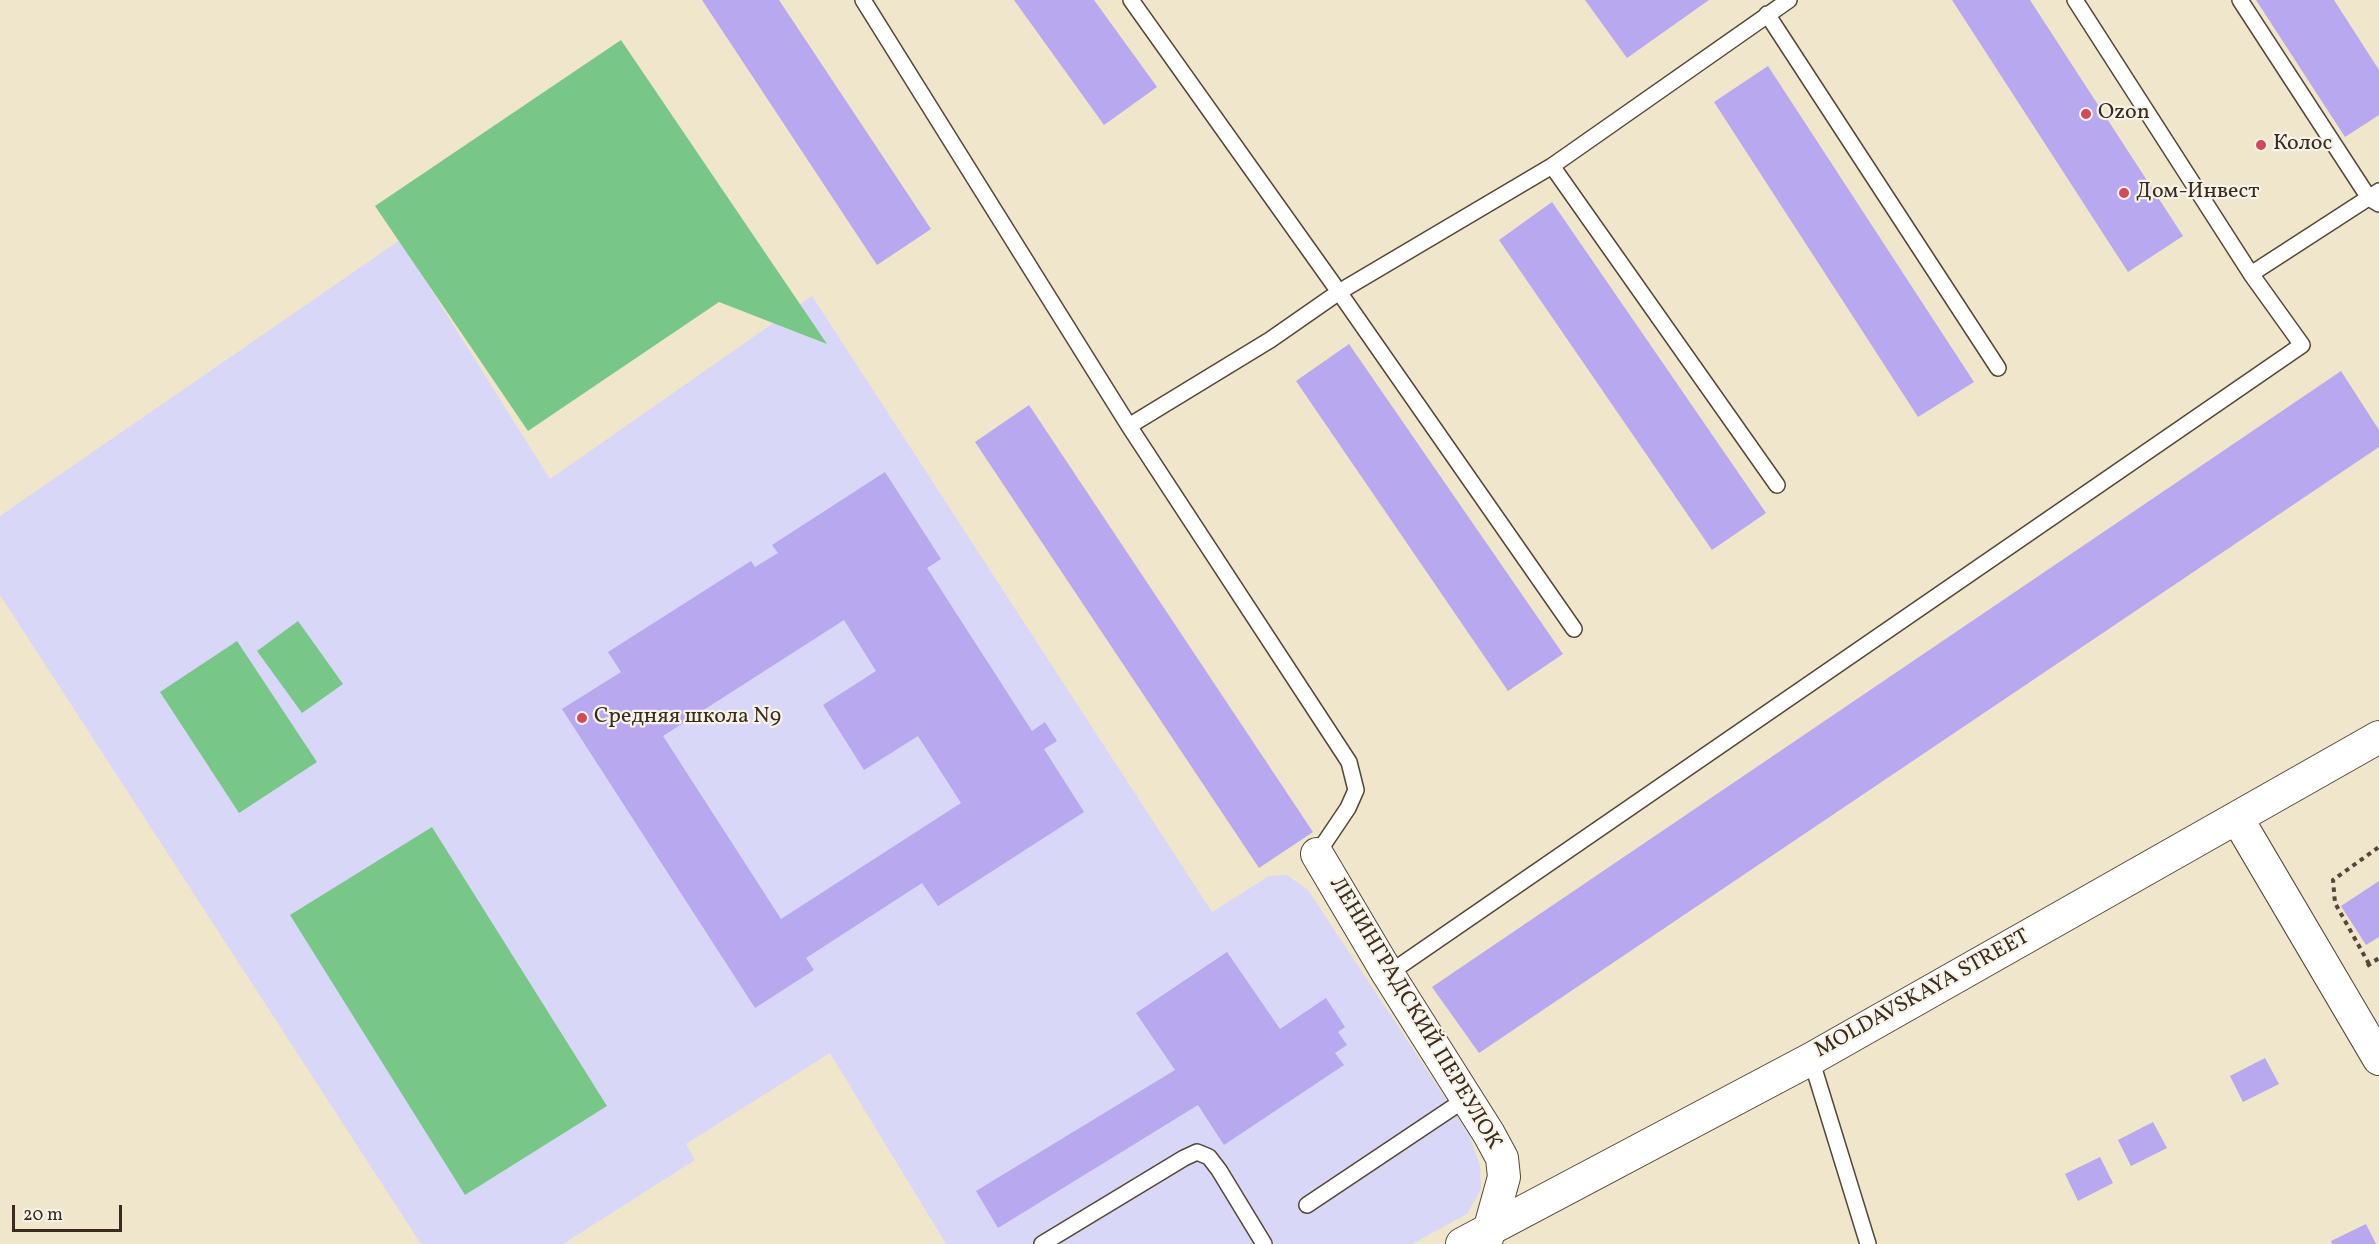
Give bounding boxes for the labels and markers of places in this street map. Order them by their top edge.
place label: Ozon [2098,101,2150,127]
marker: Ozon [2079,107,2093,121]
place label: Колос [2273,132,2332,158]
marker: Колос [2254,138,2268,152]
place label: Дом-Инвест [2136,180,2259,206]
marker: Дом-Инвест [2117,186,2131,200]
place label: Средняя школа N9 [594,705,781,731]
marker: Средняя школа N9 [575,711,589,725]

